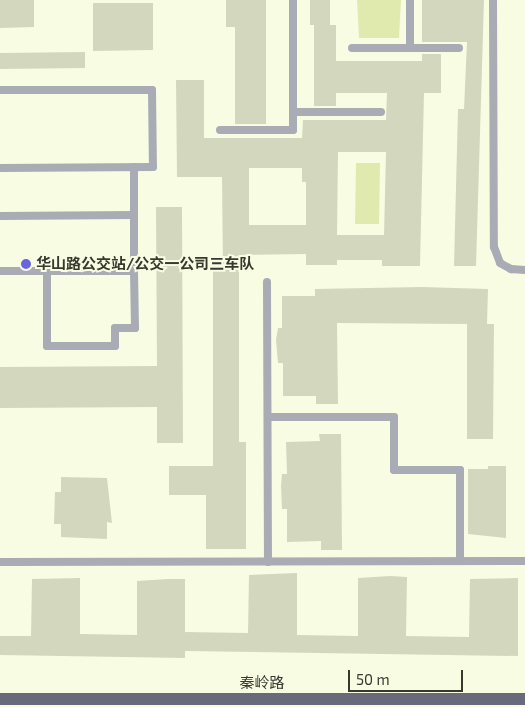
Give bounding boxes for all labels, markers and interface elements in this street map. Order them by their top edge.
place label: 华山路公交站/公交一公司三车队 [36,255,254,273]
marker: 华山路公交站/公交一公司三车队 [20,258,32,270]
scale bar [350,660,465,692]
text: 50 m [356,670,390,688]
street label: 秦岭路 [240,674,284,692]

